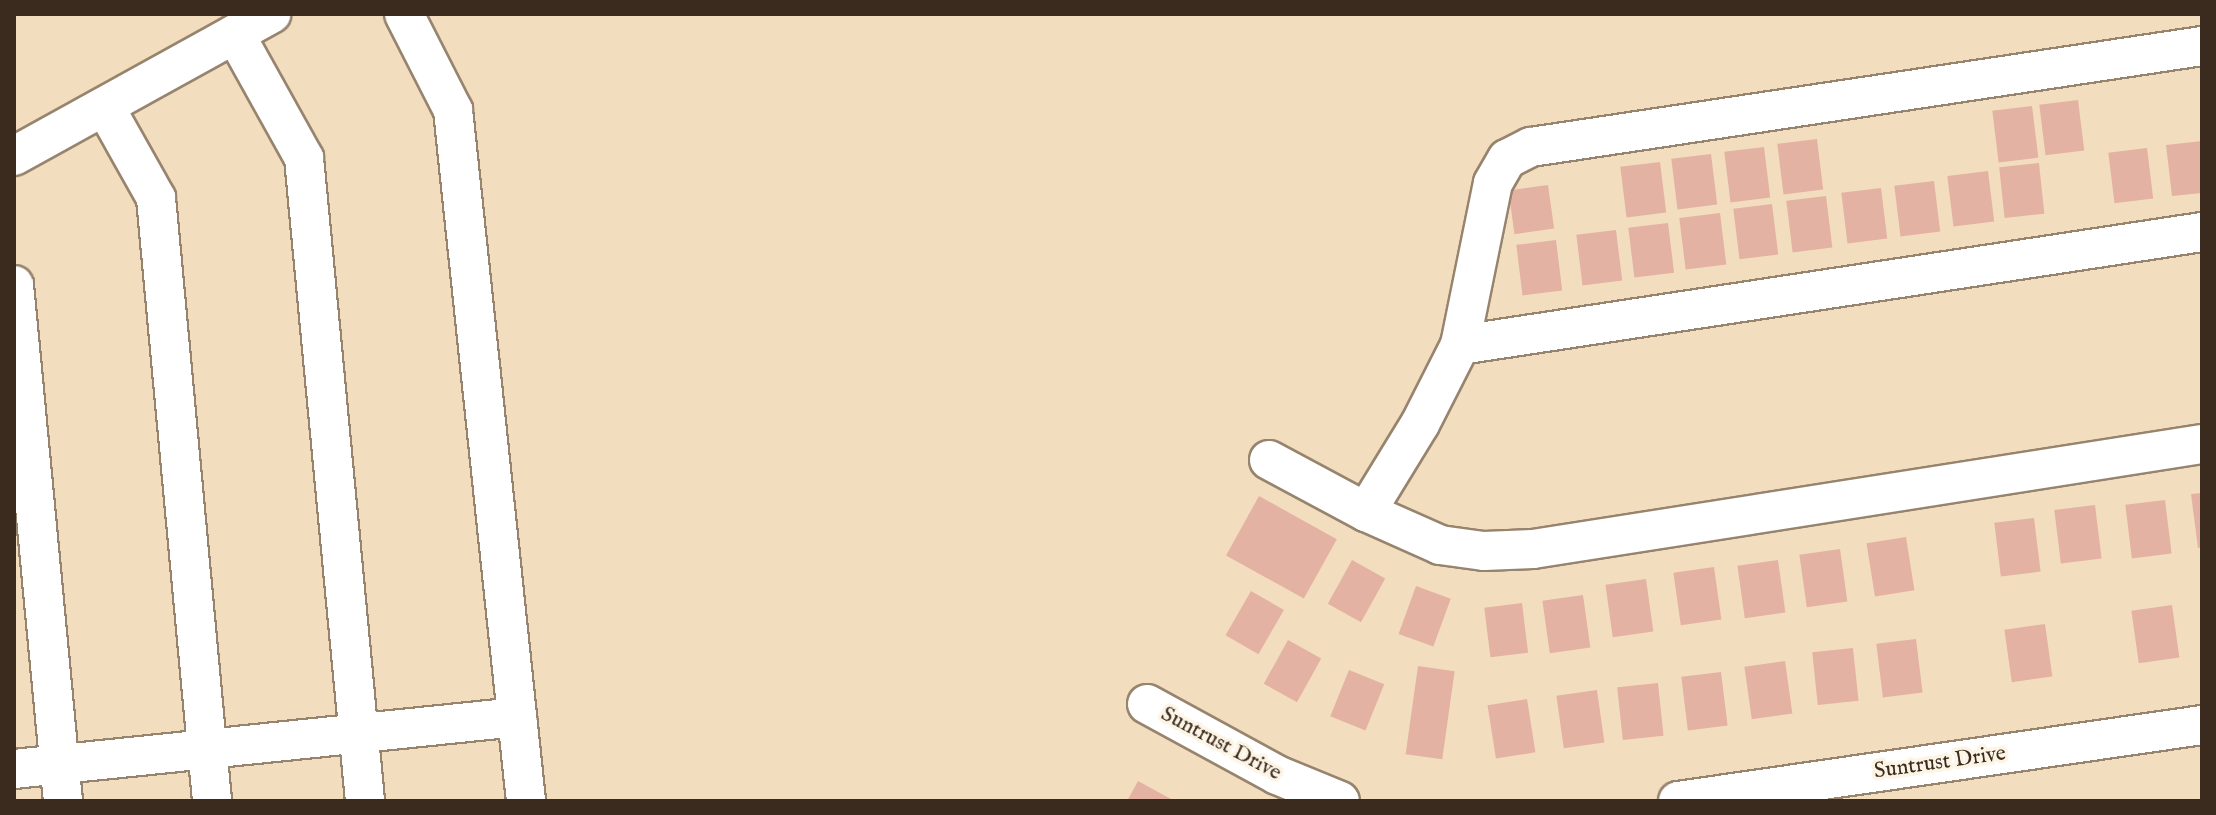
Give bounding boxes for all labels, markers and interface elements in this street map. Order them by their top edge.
street label: Suntrust Drive [1156,701,1286,787]
street label: Suntrust Drive [1872,741,2008,785]

